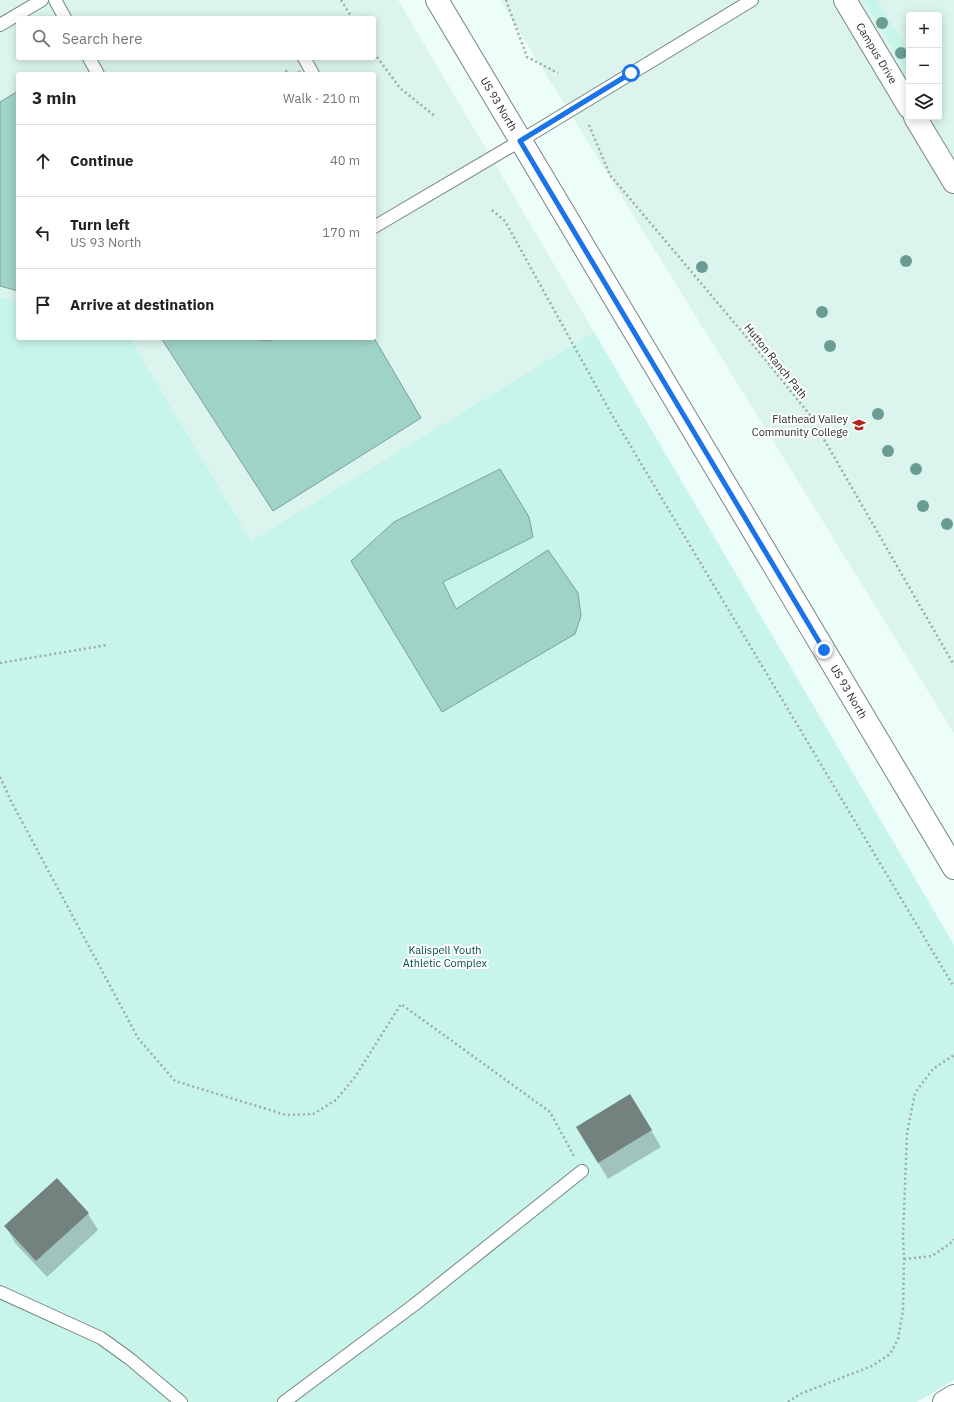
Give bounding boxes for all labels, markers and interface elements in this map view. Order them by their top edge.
map controls [906,12,942,120]
button: + [906,12,942,48]
search box [16,16,376,60]
street label: Campus Drive [853,20,900,86]
icon: search [30,27,52,49]
text: Search here [62,29,142,48]
button: − [906,48,942,84]
route start [622,64,640,82]
street label: US 93 North [477,74,520,134]
button: layers [906,84,942,120]
text: 3 min [32,87,76,109]
text: Walk · 210 m [283,90,360,107]
icon: ahead [32,150,54,172]
text: Continue [70,151,134,170]
text: 40 m [330,152,360,169]
text: Turn left [70,215,130,234]
icon: left [32,222,54,244]
text: 170 m [322,224,360,241]
text: US 93 North [70,234,141,251]
icon: arrive [32,294,54,316]
text: Arrive at destination [70,295,214,314]
street label: Hutton Ranch Path [741,321,811,401]
place label: Flathead Valley Community College [752,412,848,439]
school or university icon: Flathead Valley Community College [851,417,867,433]
route end [815,641,833,659]
street label: US 93 North [827,662,870,721]
park label: Kalispell Youth Athletic Complex [403,943,488,970]

